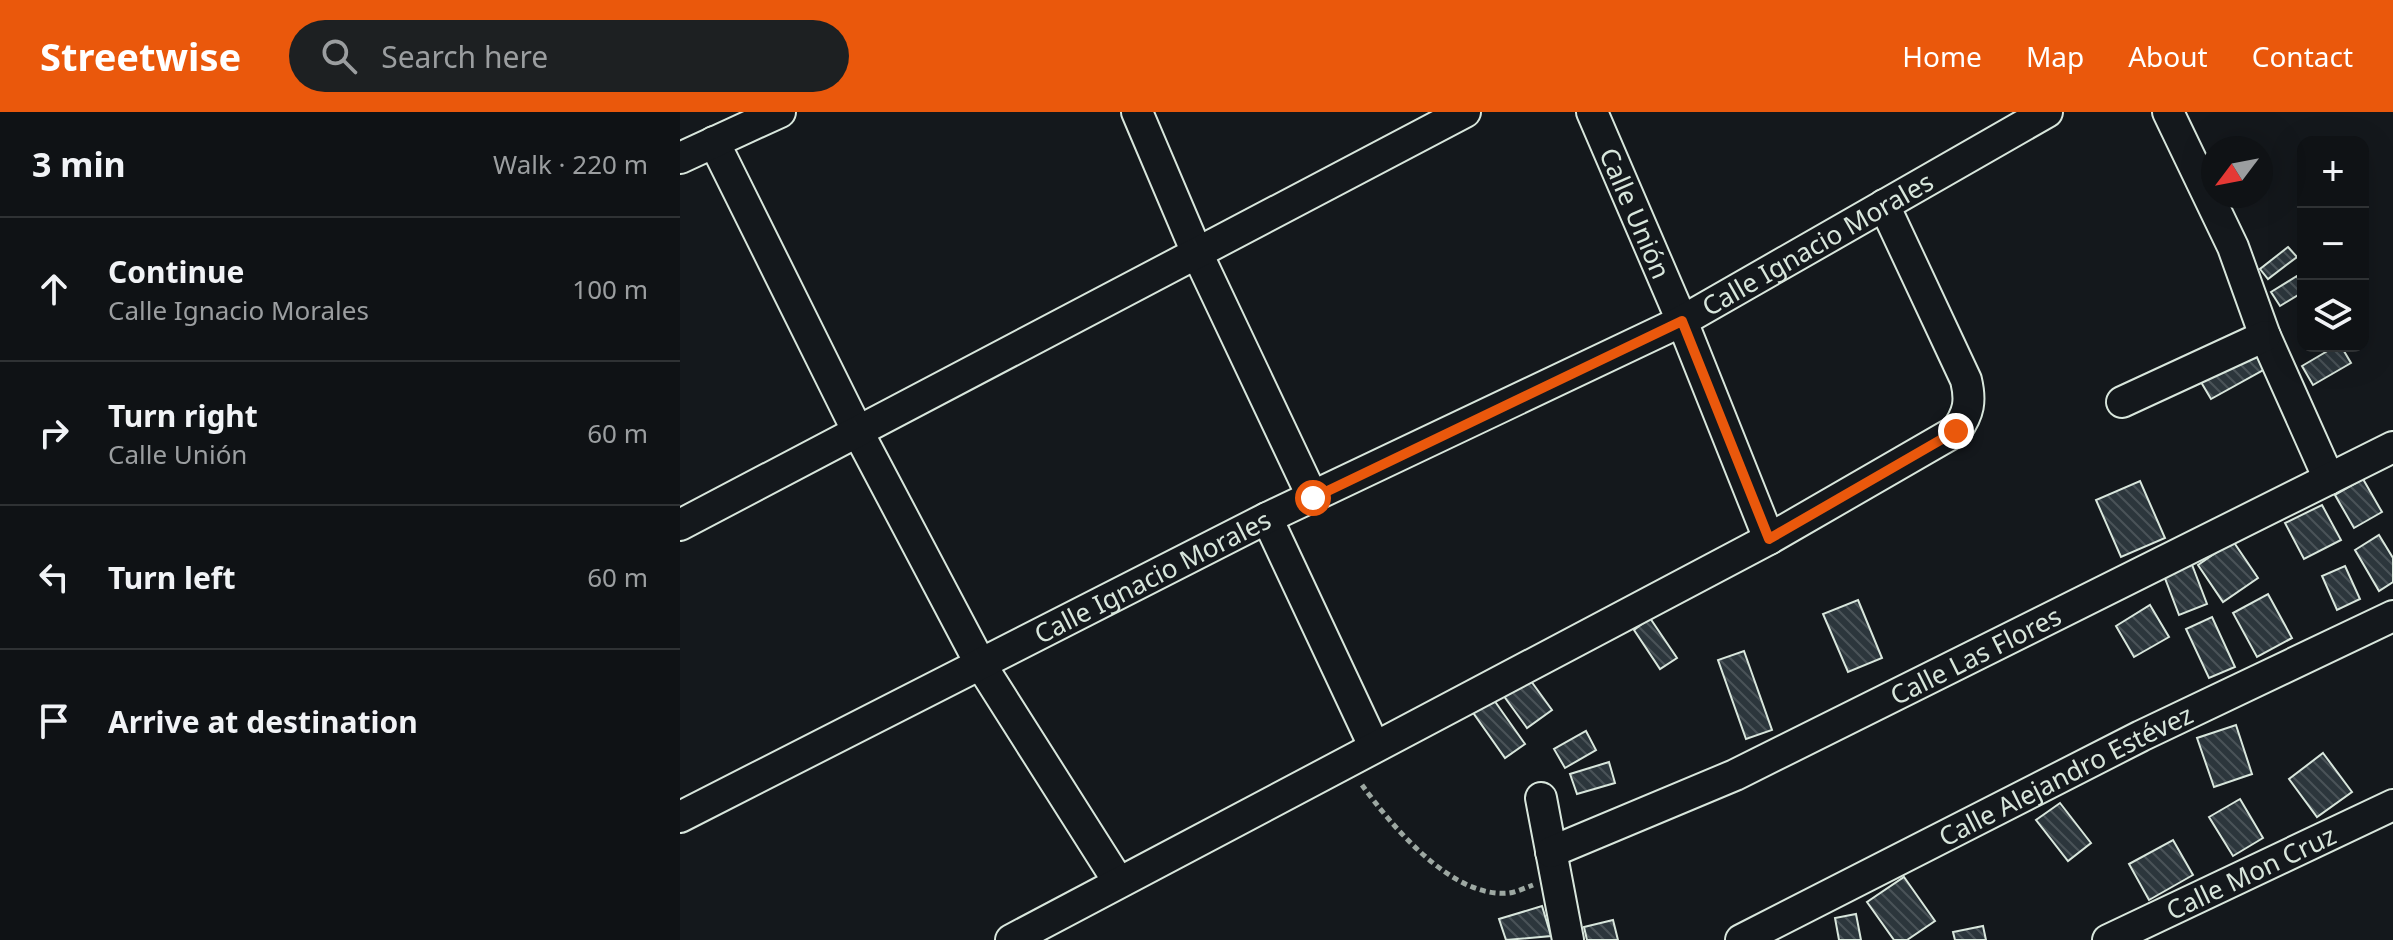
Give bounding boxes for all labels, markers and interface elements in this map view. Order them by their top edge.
search box [289,20,849,92]
text: Streetwise [40,30,241,82]
icon: search [317,34,361,78]
text: Search here [381,36,548,77]
text: Home [1902,37,1982,75]
text: Map [2026,37,2084,75]
text: About [2128,37,2208,75]
text: Contact [2252,37,2353,75]
north arrow [2201,136,2273,208]
map controls [2297,136,2369,352]
button: + [2297,136,2369,208]
text: 3 min [32,141,126,187]
street label: Calle Unión [1591,142,1680,284]
text: Walk · 220 m [493,146,648,182]
street label: Calle Ignacio Morales [1695,163,1939,324]
button: − [2297,208,2369,280]
text: Continue [108,251,244,292]
icon: ahead [32,267,76,311]
text: 100 m [572,271,648,307]
button: layers [2297,280,2369,352]
text: Calle Ignacio Morales [108,292,369,328]
text: Turn right [108,395,258,436]
icon: right [32,411,76,455]
route end [1938,413,1974,449]
text: 60 m [587,415,648,451]
text: Calle Unión [108,436,247,472]
route start [1295,480,1331,516]
street label: Calle Ignacio Morales [1028,501,1277,652]
icon: left [32,555,76,599]
text: Turn left [108,557,236,598]
text: 60 m [587,559,648,595]
street label: Calle Las Flores [1884,597,2067,713]
street label: Calle Alejandro Estévez [1932,696,2199,854]
icon: arrive [32,699,76,743]
text: Arrive at destination [108,701,418,742]
street label: Calle Mon Cruz [2160,817,2341,928]

